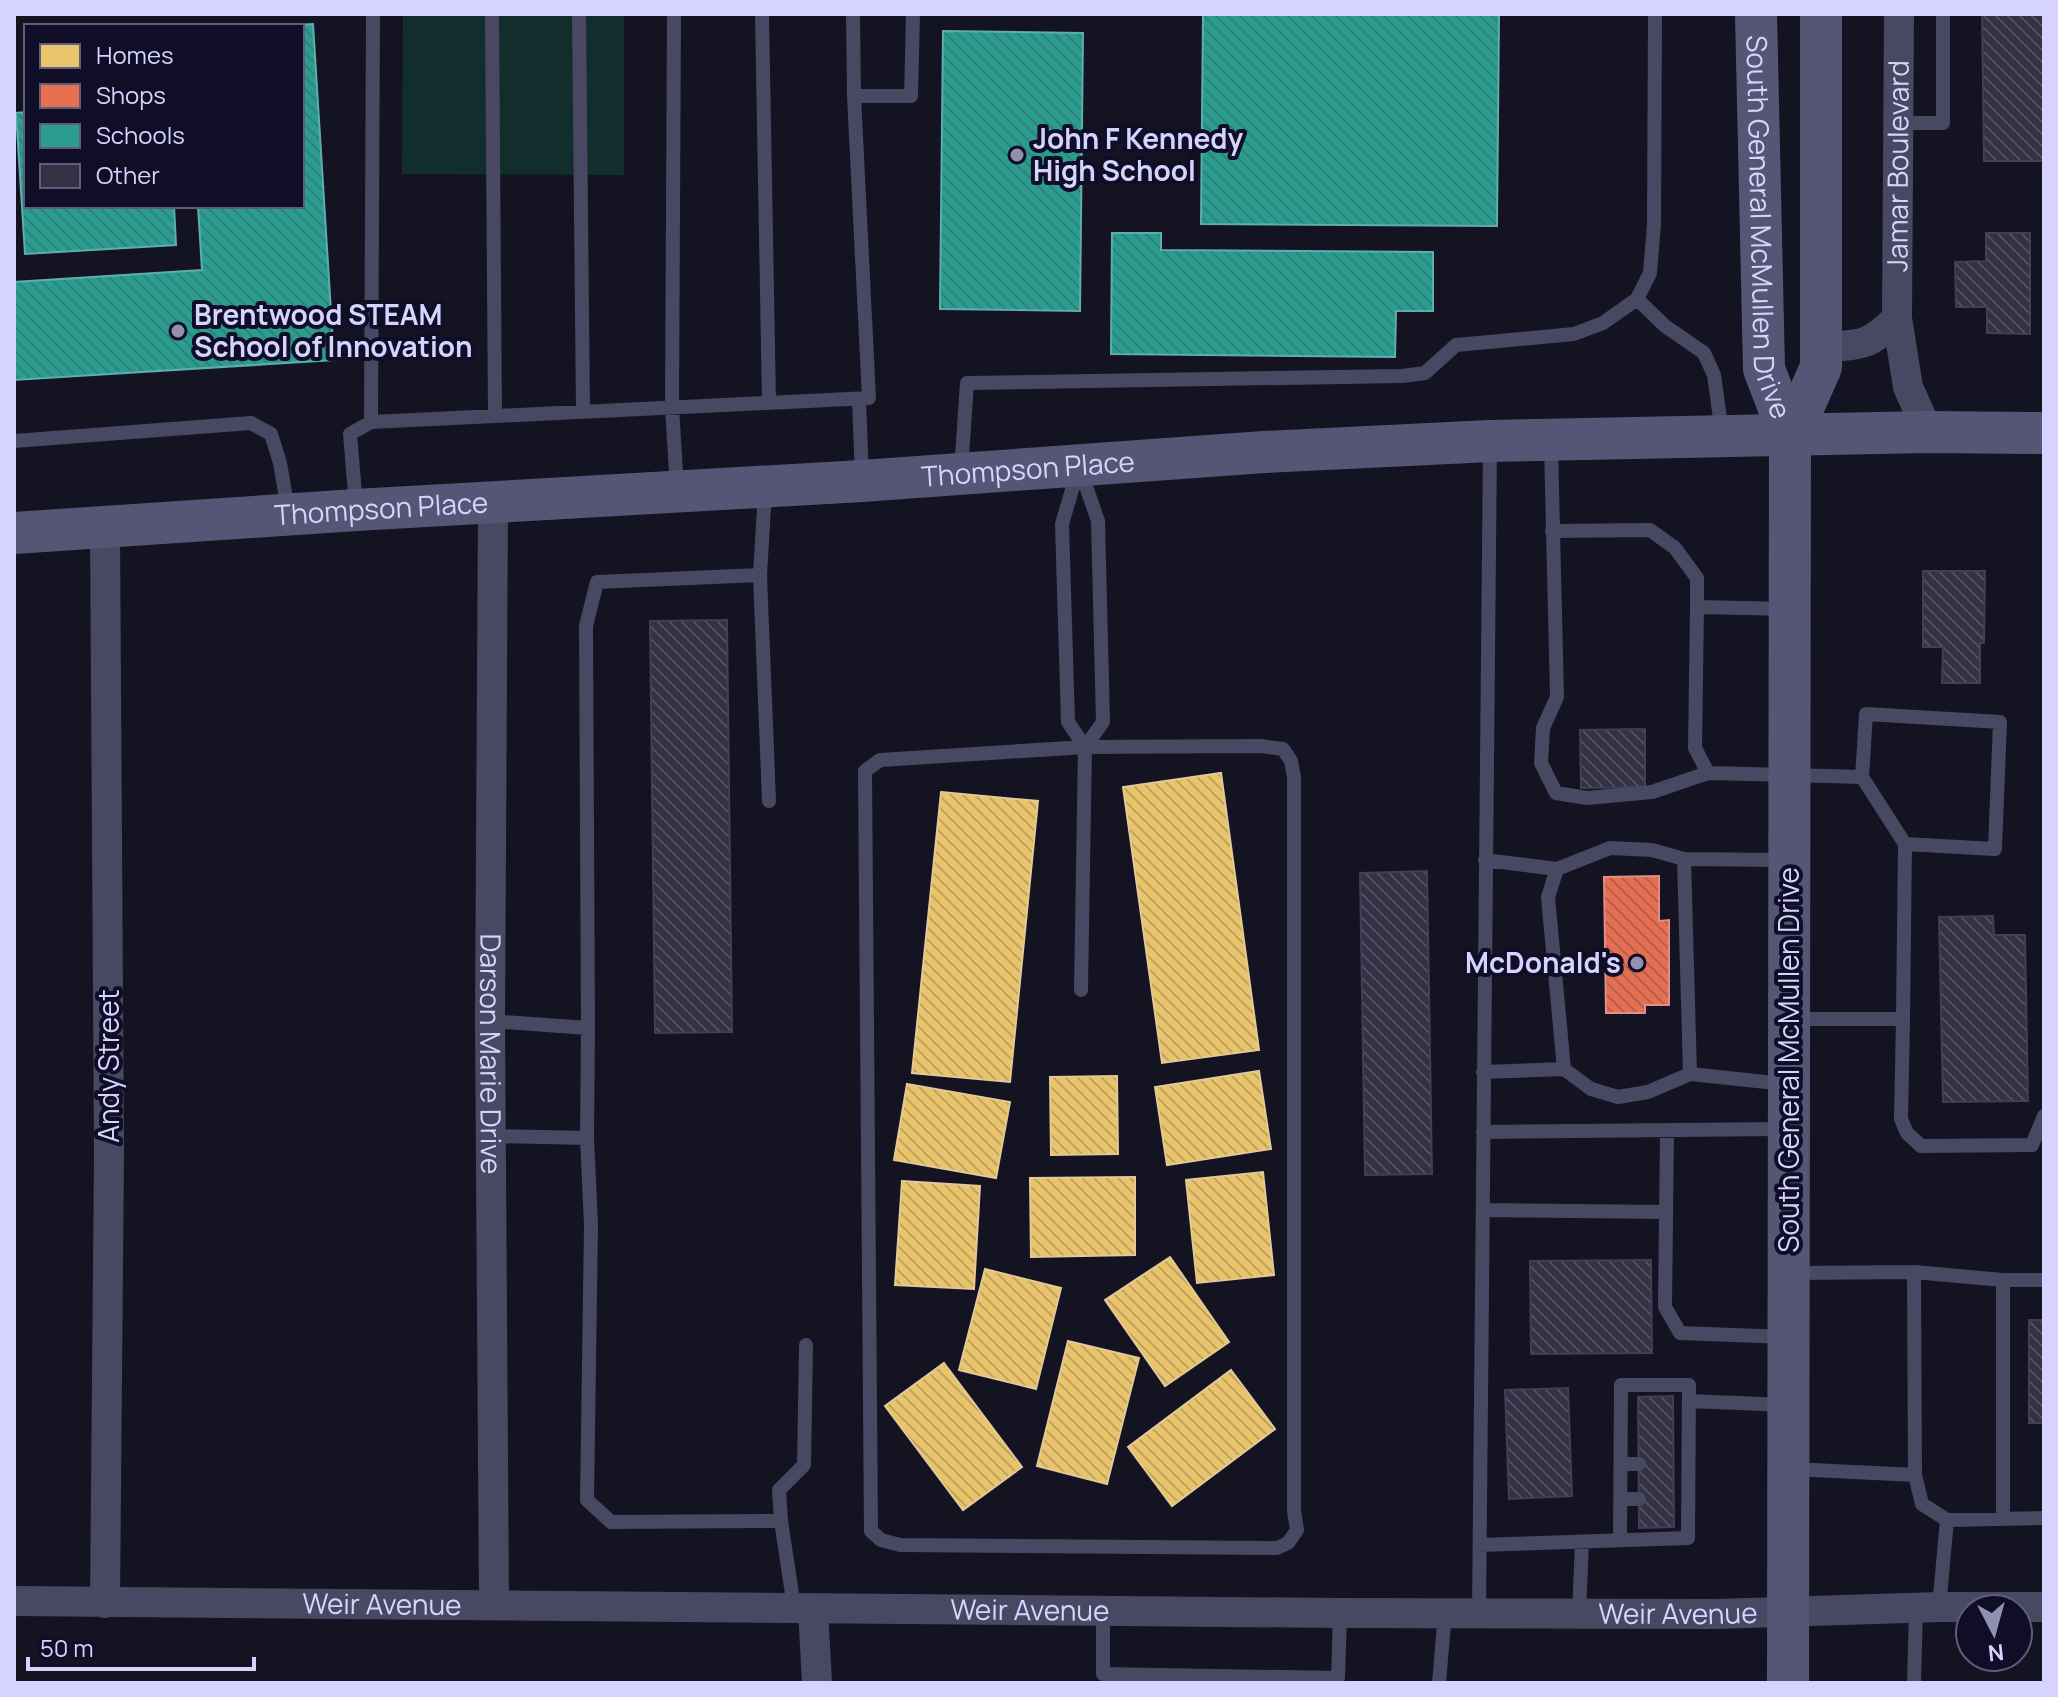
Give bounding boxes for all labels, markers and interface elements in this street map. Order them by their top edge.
legend [24,24,304,208]
street label: South General McMullen Drive [1738,35,1801,424]
text: Homes [96,38,174,71]
street label: Jamar Boulevard [1877,60,1917,272]
text: Shops [96,78,166,111]
text: Schools [96,118,185,151]
place label: John F Kennedy High School [1033,119,1244,189]
marker: John F Kennedy High School [1008,146,1026,164]
text: Other [96,158,160,191]
place label: Brentwood STEAM School of Innovation [194,295,473,365]
marker: Brentwood STEAM School of Innovation [169,322,187,340]
street label: Thompson Place [920,441,1136,495]
street label: Thompson Place [273,482,489,533]
street label: South General McMullen Drive [1769,867,1807,1253]
street label: Darson Marie Drive [472,934,511,1174]
place label: McDonald's [1465,943,1621,981]
marker: McDonald's [1628,954,1646,972]
street label: Andy Street [89,989,127,1143]
street label: Weir Avenue [302,1584,462,1623]
street label: Weir Avenue [950,1589,1110,1629]
street label: Weir Avenue [1598,1593,1758,1632]
north arrow [1954,1593,2034,1673]
scale bar [28,1621,254,1671]
text: 50 m [40,1631,94,1664]
text: N [1987,1637,2006,1669]

